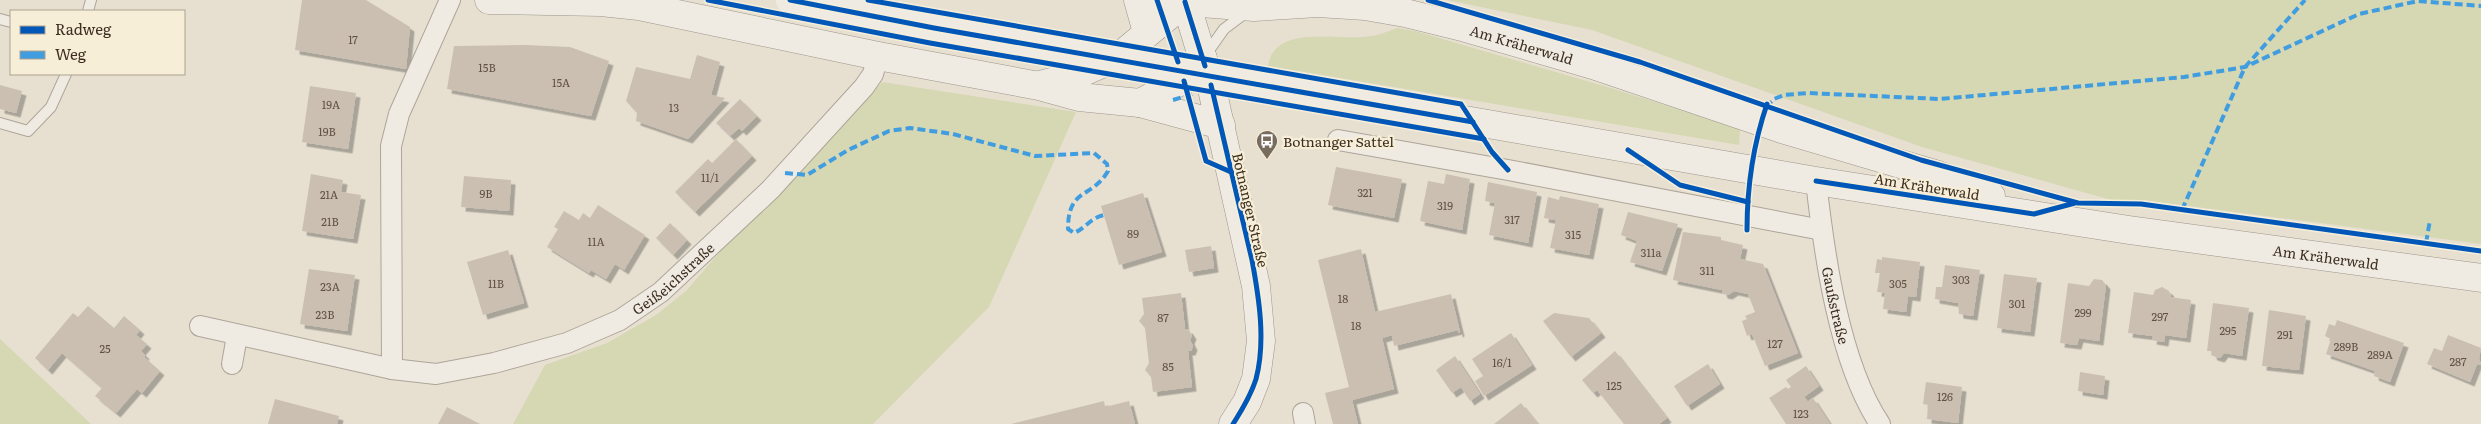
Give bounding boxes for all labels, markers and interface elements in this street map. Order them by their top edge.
legend [10,10,185,75]
text: Radweg [55,17,112,40]
street label: Am Kräherwald [1468,20,1576,69]
house number: 17 [348,31,358,47]
text: Weg [55,42,87,65]
house number: 15B [478,59,496,75]
house number: 15A [552,74,570,90]
house number: 19A [322,96,340,112]
house number: 13 [669,99,679,115]
house number: 19B [318,123,336,139]
bus stop icon: Botnanger Sattel [1255,129,1279,160]
place label: Botnanger Sattel [1283,131,1394,151]
street label: Botnanger Straße [1228,151,1274,269]
street label: Am Kräherwald [1873,168,1982,204]
house number: 11/1 [701,169,720,185]
house number: 321 [1357,184,1373,200]
house number: 9B [479,185,493,201]
house number: 21A [320,186,338,202]
house number: 319 [1437,197,1453,213]
house number: 317 [1504,211,1520,227]
house number: 21B [321,213,339,229]
house number: 89 [1127,225,1139,241]
house number: 315 [1565,226,1581,242]
house number: 11A [587,233,605,249]
street label: Geißeichstraße [628,238,718,319]
street label: Am Kräherwald [2272,240,2381,274]
house number: 311a [1641,244,1661,260]
house number: 311 [1700,262,1715,278]
street label: Gaußstraße [1818,265,1855,346]
house number: 303 [1952,271,1970,287]
house number: 11B [488,275,504,291]
house number: 305 [1889,275,1907,291]
house number: 23A [320,278,340,294]
house number: 18 [1338,290,1348,306]
house number: 301 [2009,295,2026,311]
house number: 299 [2074,304,2092,320]
house number: 23B [316,306,334,322]
house number: 297 [2152,308,2169,324]
house number: 87 [1157,309,1169,325]
house number: 18 [1351,317,1361,333]
house number: 295 [2220,322,2237,338]
house number: 291 [2277,326,2293,342]
house number: 127 [1767,335,1783,351]
house number: 289B [2334,338,2358,354]
house number: 25 [99,340,111,356]
house number: 289A [2367,346,2393,362]
house number: 287 [2449,353,2467,369]
house number: 16/1 [1492,354,1512,370]
house number: 85 [1162,358,1174,374]
house number: 125 [1606,377,1622,393]
house number: 126 [1937,388,1953,404]
house number: 123 [1793,405,1809,421]

